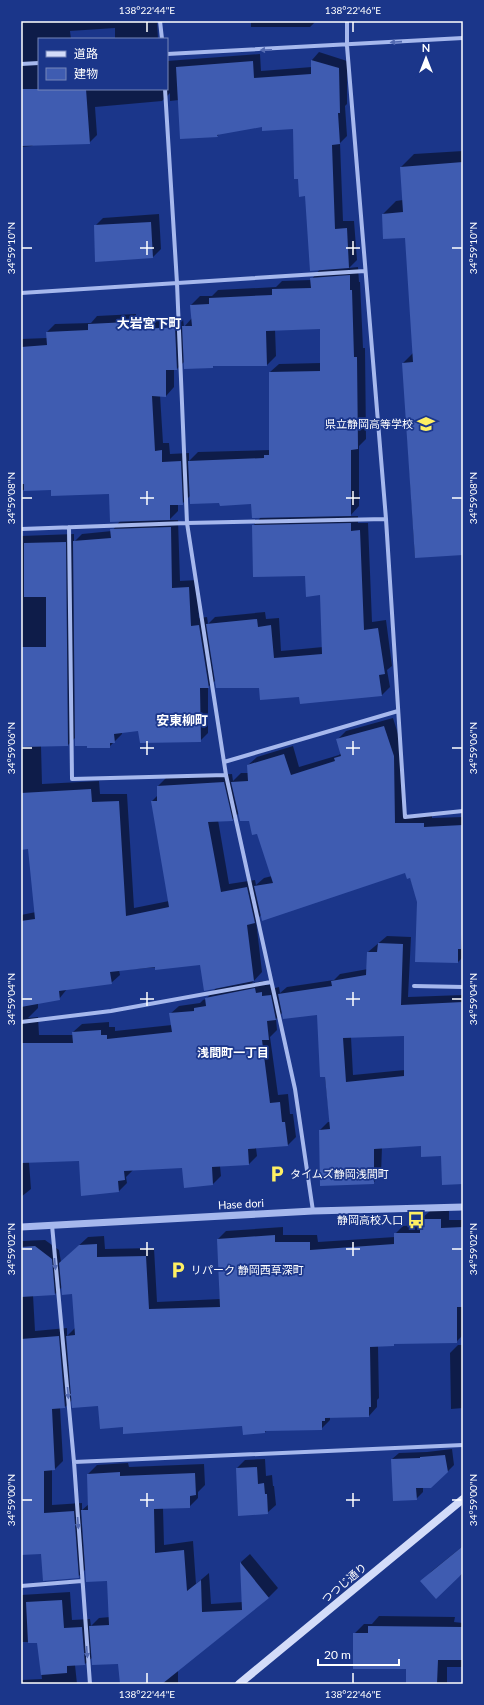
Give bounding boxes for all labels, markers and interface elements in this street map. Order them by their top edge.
text: 138°22'44"E [119,4,175,16]
text: 138°22'46"E [325,4,381,16]
legend [38,38,168,90]
north arrow [406,38,446,78]
one-way arrow [390,39,402,46]
text: N [422,41,430,54]
text: 道路 [74,46,98,61]
one-way arrow [260,46,272,53]
text: 建物 [74,66,98,81]
text: 34°59'10"N [5,222,17,274]
text: 34°59'10"N [467,222,479,274]
district label: 大岩宮下町 [116,315,182,331]
school or university icon: 県立静岡高等学校 [416,414,436,434]
place label: 県立静岡高等学校 [325,417,413,430]
text: 34°59'08"N [5,472,17,524]
text: 34°59'08"N [467,472,479,524]
district label: 安東柳町 [156,712,208,728]
text: 34°59'06"N [5,722,17,774]
text: 34°59'06"N [467,722,479,774]
text: 34°59'04"N [5,973,17,1025]
text: 34°59'04"N [467,973,479,1025]
district label: 浅間町一丁目 [197,1045,269,1060]
parking icon: タイムズ静岡浅間町 [267,1164,287,1184]
place label: タイムズ静岡浅間町 [290,1167,389,1180]
street label: Hase dori [218,1196,265,1211]
bus stop icon: 静岡高校入口 [406,1210,426,1230]
place label: 静岡高校入口 [337,1213,403,1226]
text: 34°59'02"N [5,1223,17,1275]
text: 34°59'02"N [467,1223,479,1275]
one-way arrow [52,1258,59,1270]
parking icon: リパーク 静岡西草深町 [168,1260,188,1280]
place label: リパーク 静岡西草深町 [191,1263,304,1276]
one-way arrow [64,1387,71,1399]
text: 34°59'00"N [5,1474,17,1526]
text: 34°59'00"N [467,1474,479,1526]
one-way arrow [75,1517,82,1529]
street label: つつじ通り [318,1560,369,1605]
scale bar [318,1641,399,1667]
one-way arrow [84,1646,91,1658]
text: 20 m [324,1647,351,1662]
text: 138°22'44"E [119,1688,175,1700]
text: 138°22'46"E [325,1688,381,1700]

